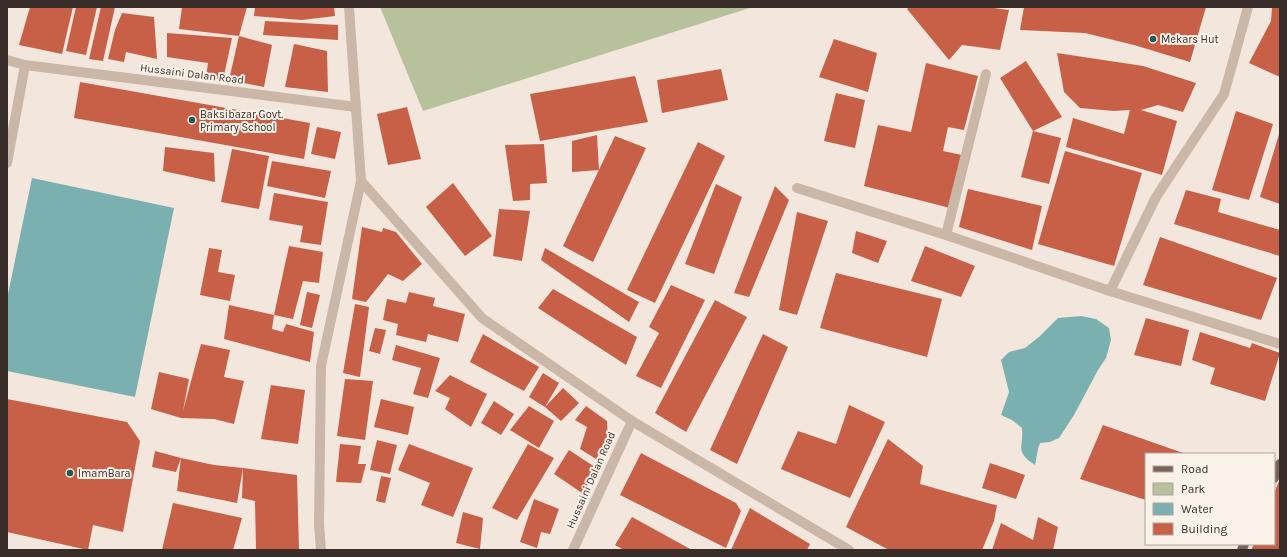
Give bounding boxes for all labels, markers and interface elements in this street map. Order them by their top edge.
place label: Mekars Hut [1161,33,1219,46]
marker: Mekars Hut [1148,34,1158,44]
street label: Hussaini Dalan Road [139,61,245,87]
place label: Baksibazar Govt. Primary School [200,108,283,134]
marker: Baksibazar Govt. Primary School [187,115,197,125]
street label: Hussaini Dalan Road [564,430,618,530]
legend [1145,453,1275,545]
text: Road [1181,462,1209,476]
place label: ImamBara [78,467,131,480]
marker: ImamBara [65,468,75,478]
text: Park [1181,482,1206,496]
text: Water [1181,502,1214,516]
text: Building [1181,522,1228,536]

